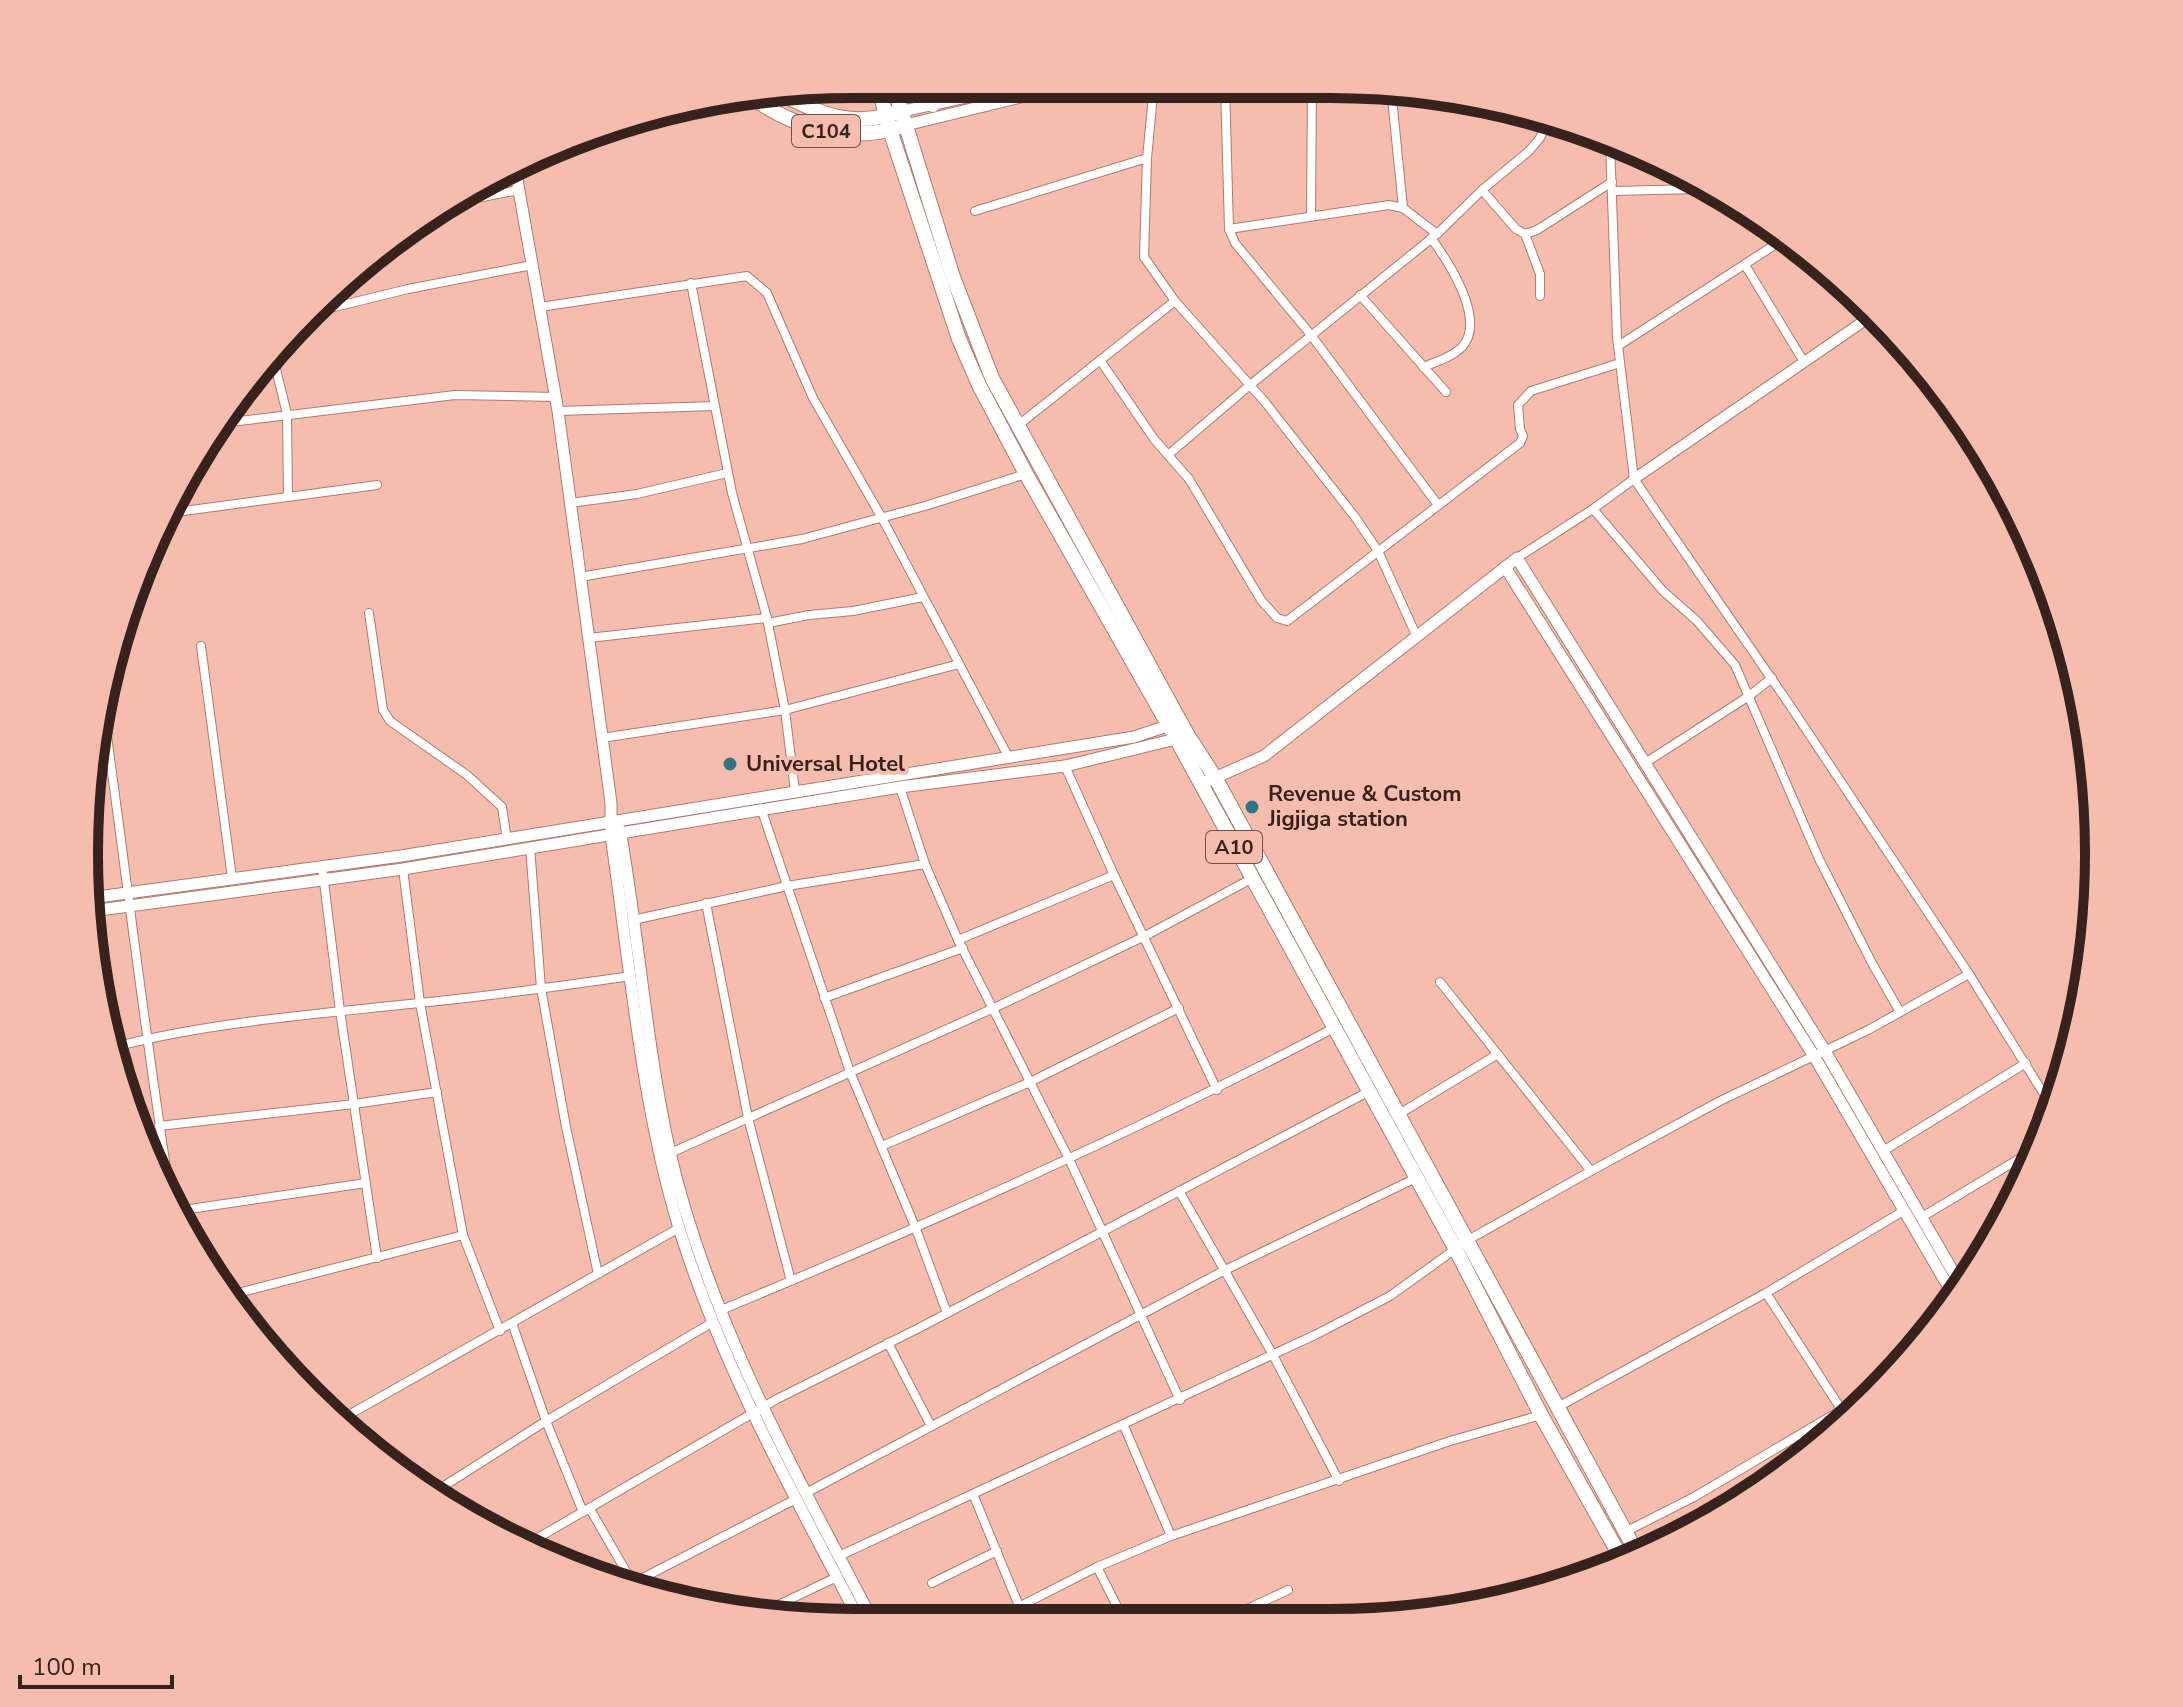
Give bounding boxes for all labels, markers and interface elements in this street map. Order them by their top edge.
road number: C104 [792,115,860,147]
place label: Universal Hotel [746,749,905,779]
marker: Universal Hotel [721,755,739,773]
place label: Revenue & Custom Jigjiga station [1267,779,1462,834]
marker: Revenue & Custom Jigjiga station [1243,798,1261,816]
road number: A10 [1206,831,1262,863]
scale bar [20,1639,172,1689]
text: 100 m [32,1651,102,1683]

